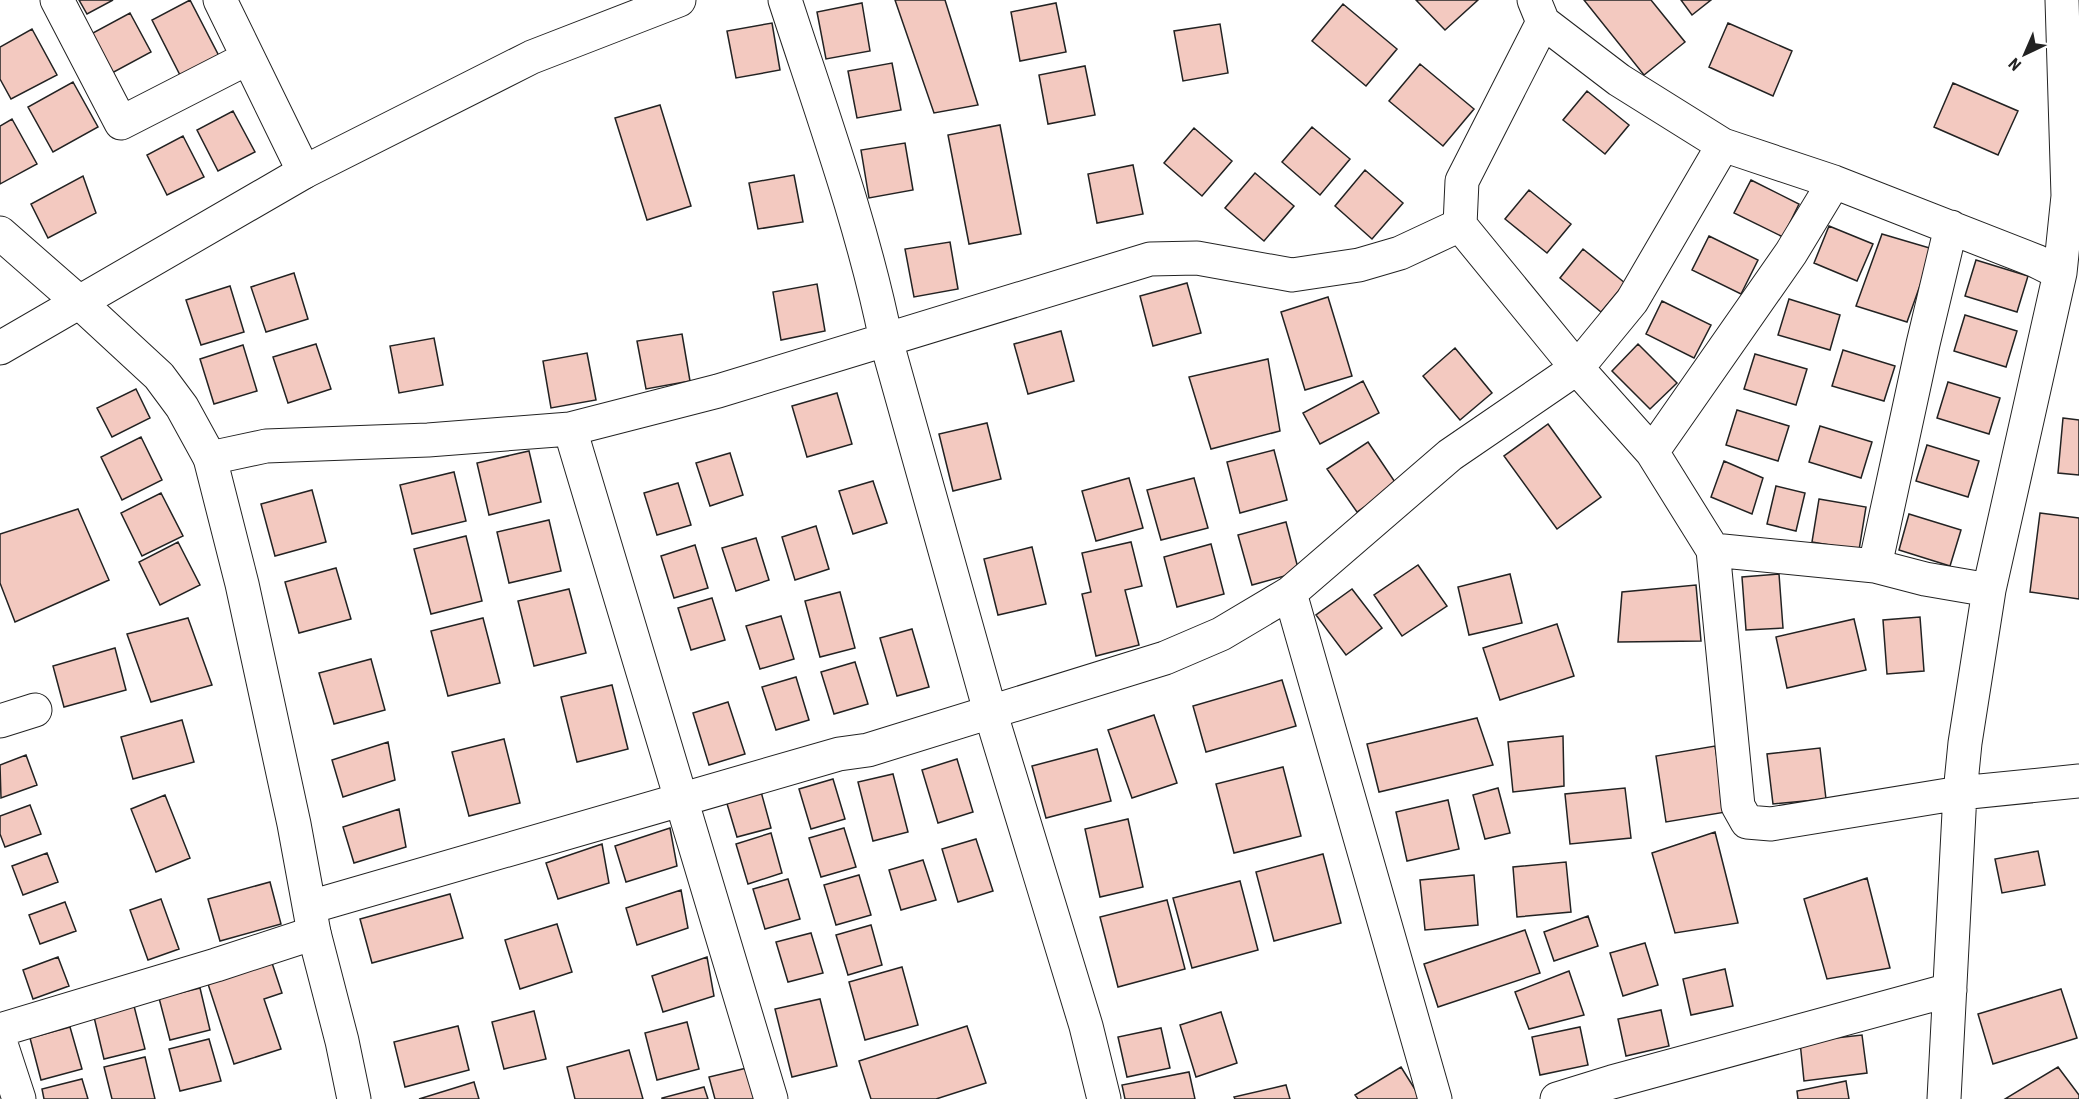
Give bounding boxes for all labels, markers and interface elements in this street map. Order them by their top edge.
north arrow [1995,24,2055,84]
text: N [2005,54,2025,75]

